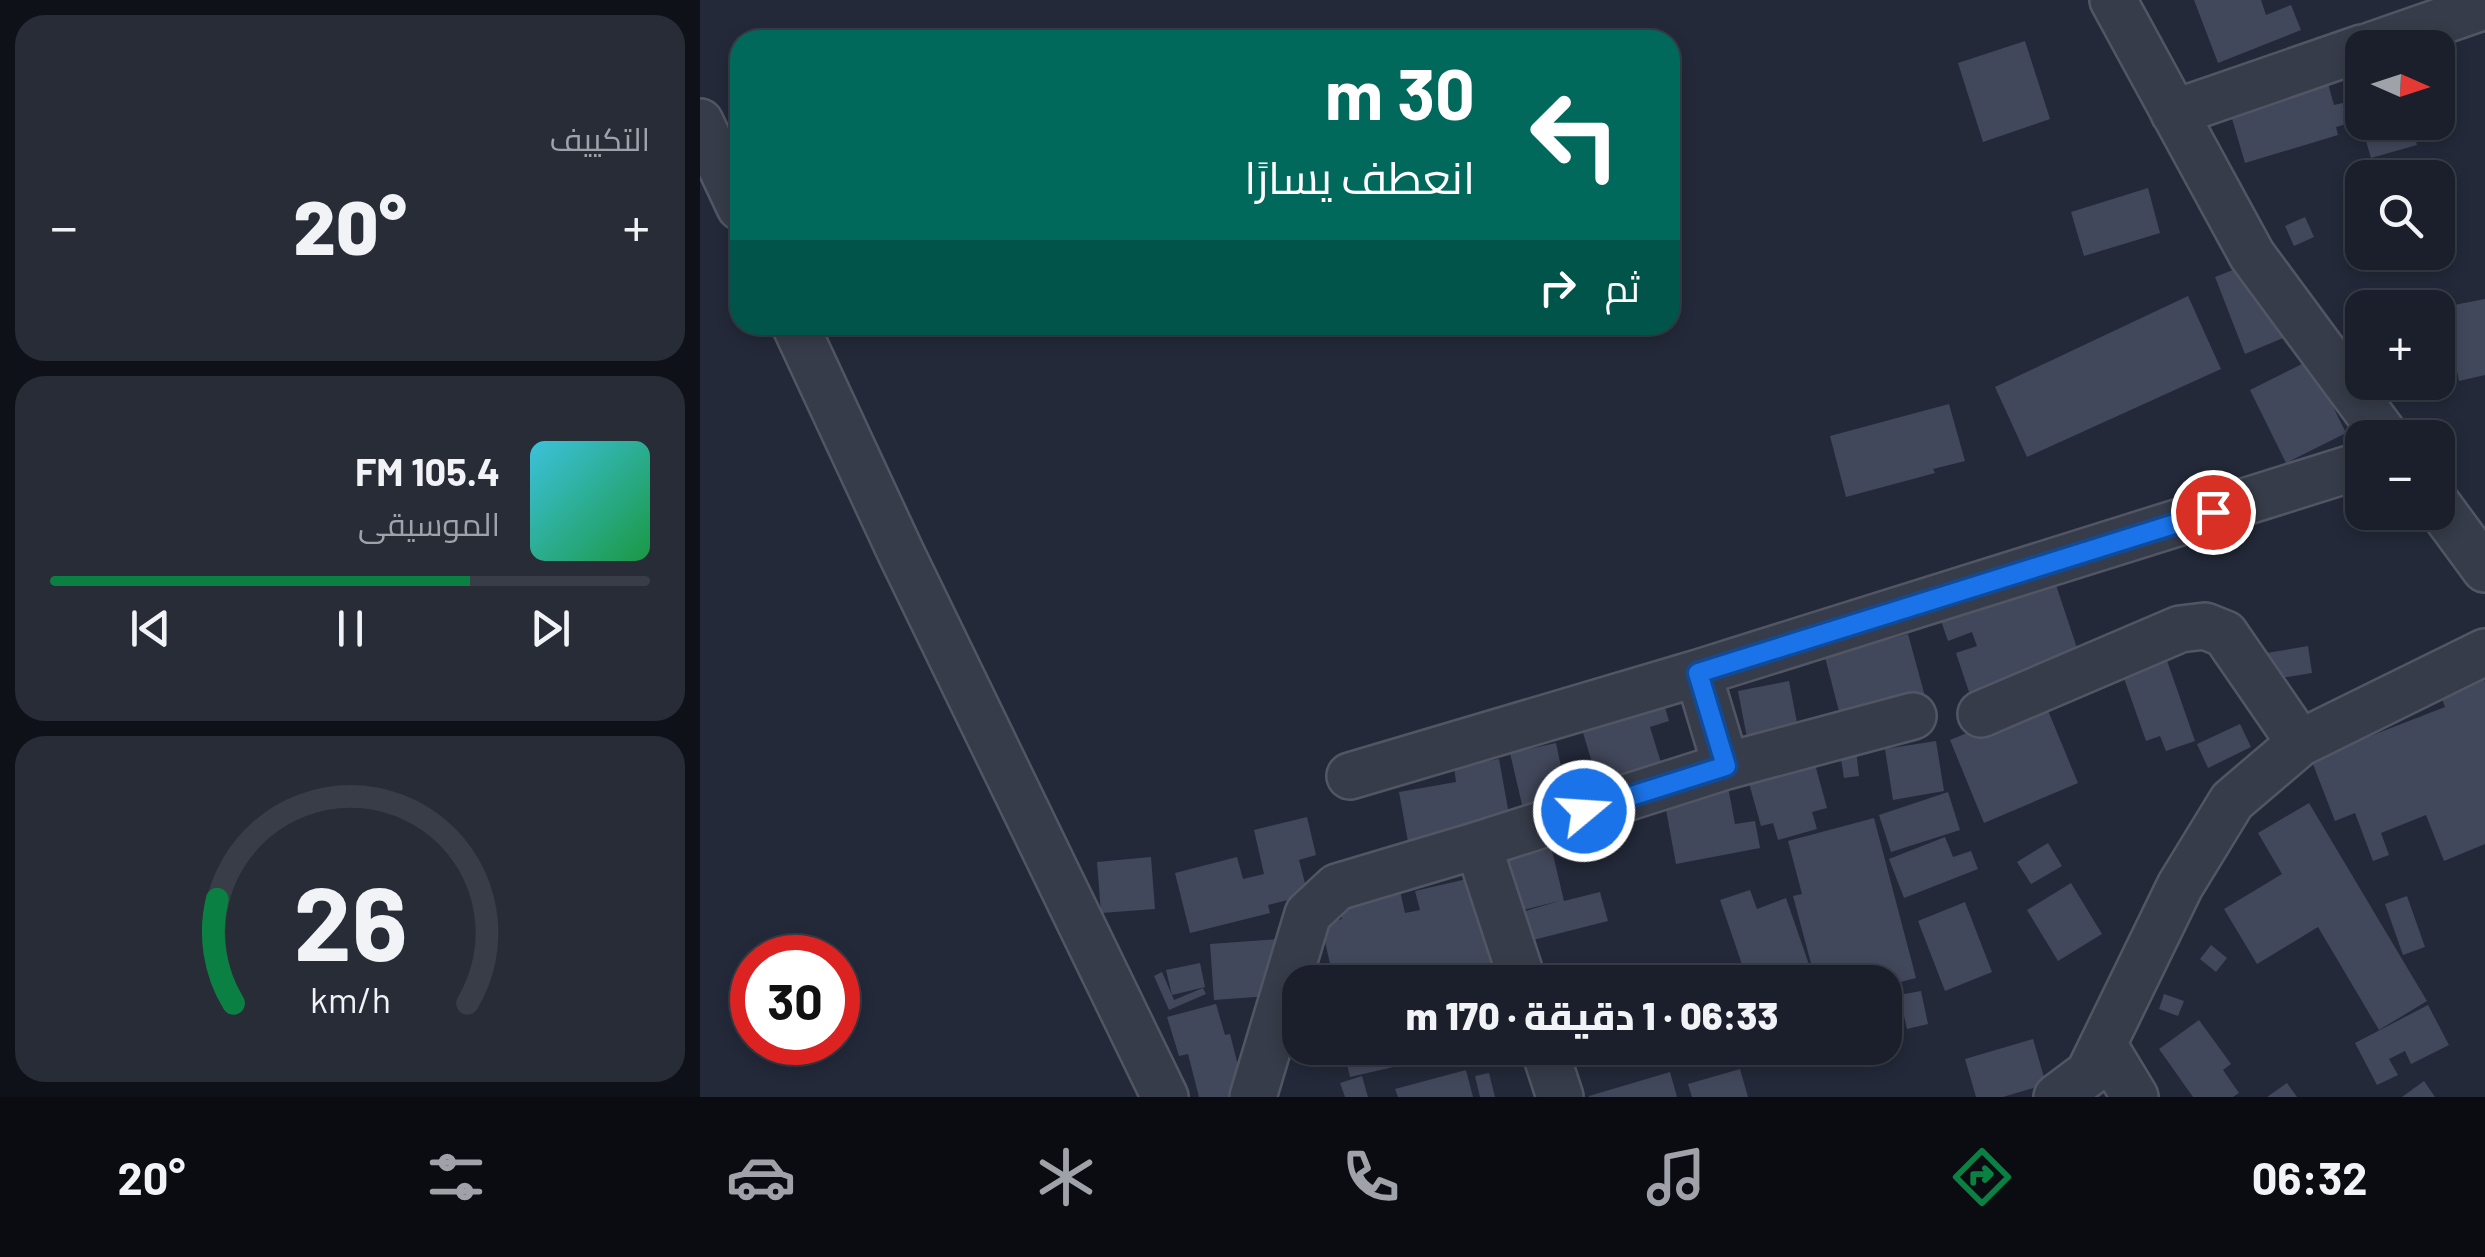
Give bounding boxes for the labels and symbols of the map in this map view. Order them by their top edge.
north arrow [2345,30,2455,140]
pin [2171,470,2256,555]
position arrow [1532,759,1636,863]
speed limit sign: 30 [730,935,860,1065]

